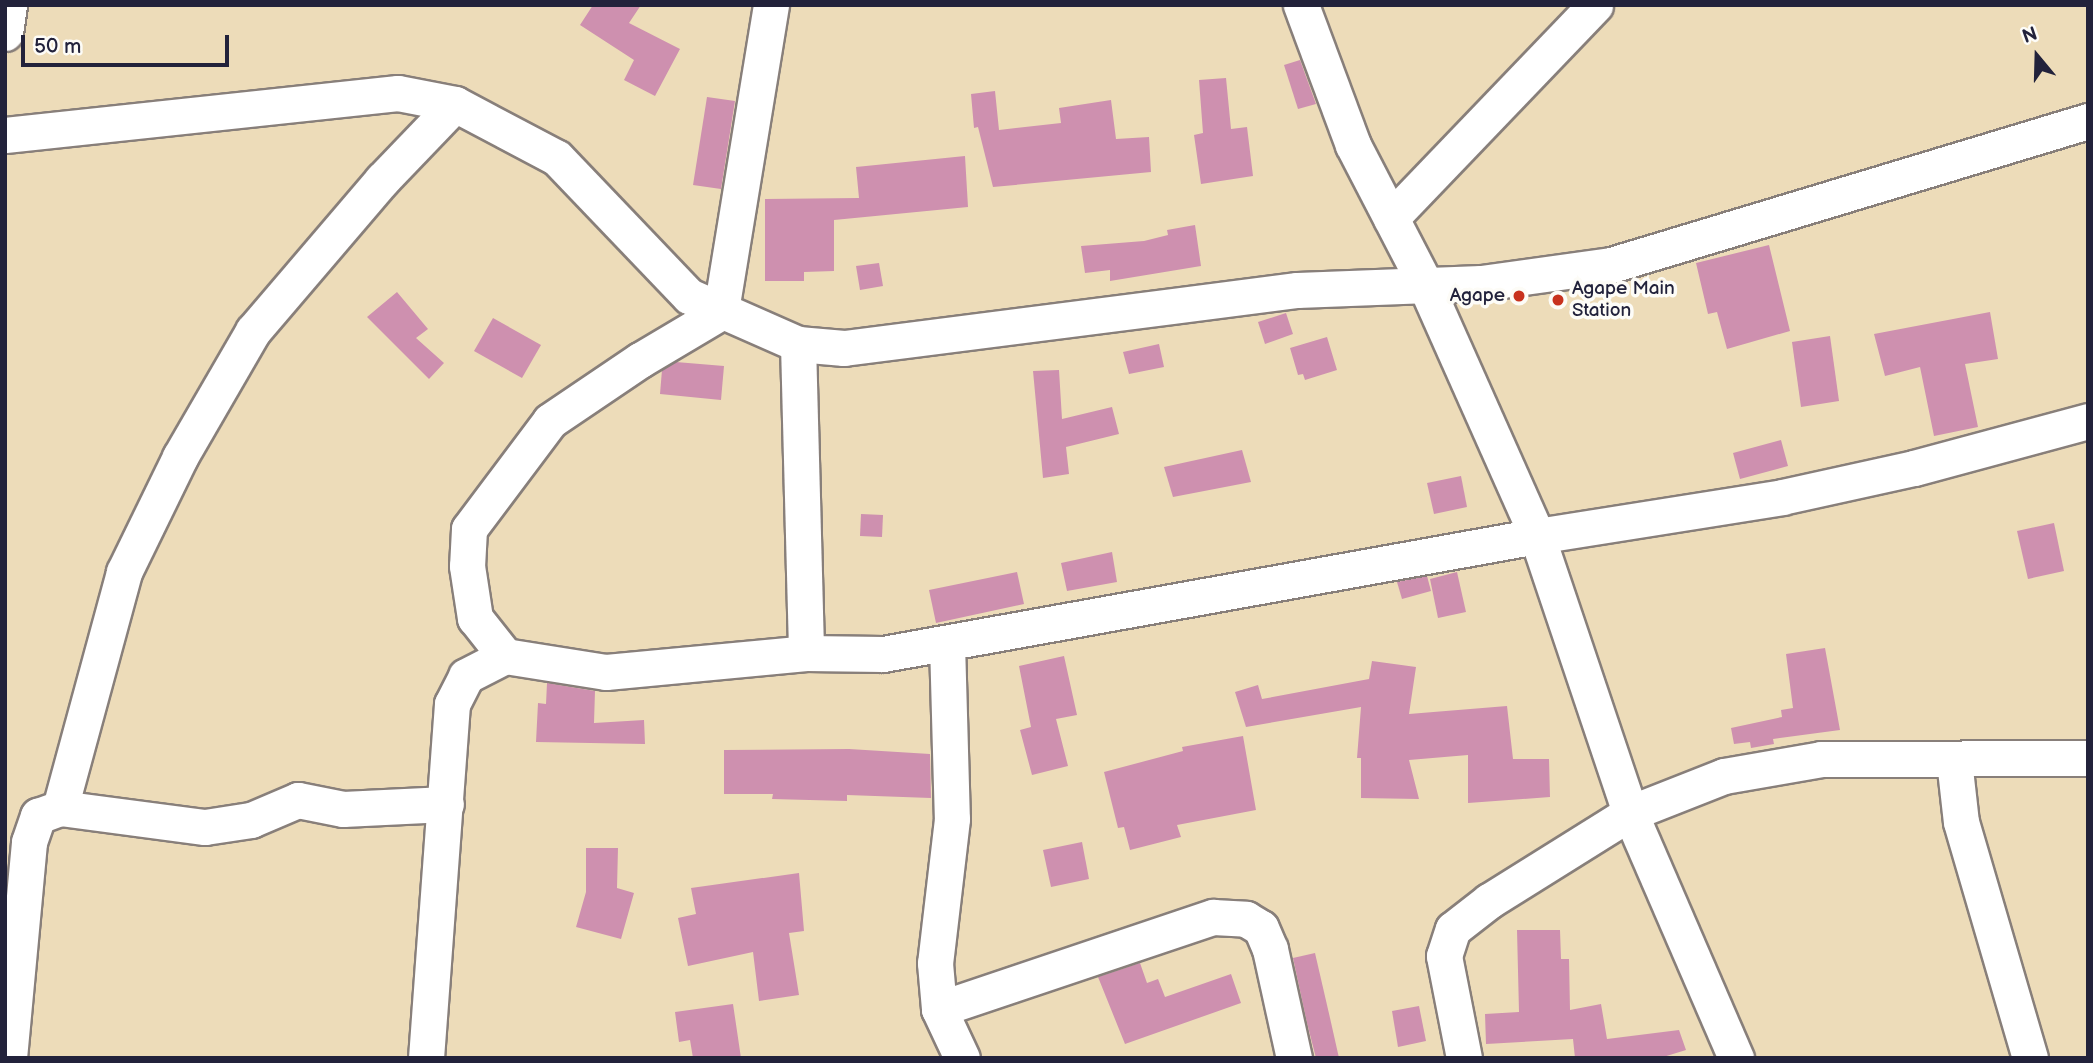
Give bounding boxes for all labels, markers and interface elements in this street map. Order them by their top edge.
scale bar [24,21,233,65]
north arrow [2002,21,2072,91]
text: N [2020,22,2040,49]
text: 50 m [34,34,81,59]
place label: Agape Main Station [1572,278,1675,322]
place label: Agape [1450,285,1505,307]
marker: Agape [1511,288,1527,304]
marker: Agape Main Station [1550,292,1566,308]

